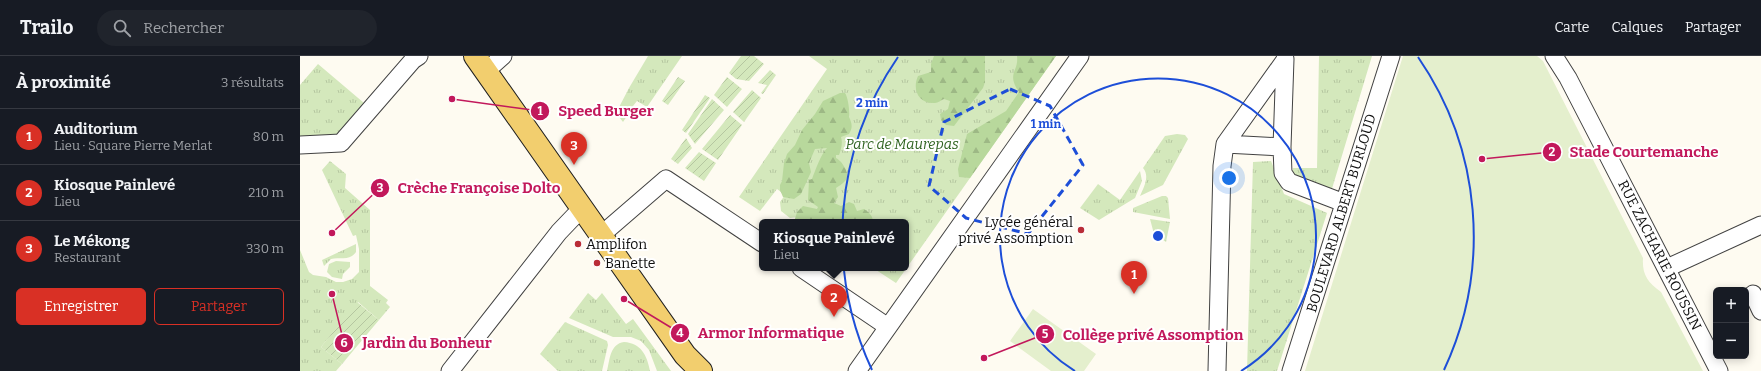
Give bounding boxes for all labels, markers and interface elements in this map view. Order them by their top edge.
search box [97,10,377,46]
text: Trailo [20,16,73,39]
icon: search [111,17,133,39]
text: Rechercher [143,19,224,37]
text: Carte [1554,19,1590,36]
text: Calques [1612,19,1663,36]
text: Partager [1685,19,1741,36]
text: À proximité [16,72,111,93]
text: 3 résultats [221,75,284,90]
text: 2 min [856,96,888,110]
callout: Speed Burger [530,98,662,125]
text: Speed Burger [558,102,654,120]
text: 1 [537,104,543,118]
street label: BOULEVARD ALBERT BURLOUD [1303,112,1380,314]
text: 1 min [1031,117,1061,131]
text: Auditorium [54,120,137,138]
text: 1 [26,129,32,144]
text: 80 m [253,129,284,144]
pin: 3 [561,132,587,165]
park label: Parc de Maurepas [845,136,959,153]
text: Lieu · Square Pierre Merlat [54,138,212,153]
callout: Stade Courtemanche [1542,138,1727,165]
text: Stade Courtemanche [1569,143,1719,161]
text: 2 [1549,145,1556,159]
your location [1219,168,1239,188]
callout: Crèche Françoise Dolto [370,175,569,202]
text: Kiosque Painlevé [54,176,175,194]
street label: RUE ZACHARIE ROUSSIN [1614,177,1705,333]
text: Crèche Françoise Dolto [398,179,561,197]
text: 3 [377,181,384,195]
text: 2 [25,185,33,200]
text: 210 m [248,185,284,200]
text: Lieu [54,194,80,209]
place label: Lycée général privé Assomption [958,214,1073,247]
popup [759,219,909,271]
marker: Lycée général privé Assomption [1076,225,1086,235]
text: Kiosque Painlevé [773,229,895,247]
centre of rings [1151,229,1165,243]
text: Le Mékong [54,232,130,250]
place label: Amplifon [586,236,647,253]
marker: Amplifon [573,239,583,249]
text: 3 [25,241,33,256]
text: 330 m [246,241,284,256]
text: Lieu [773,247,799,262]
text: Restaurant [54,250,121,265]
place label: Banette [605,255,656,272]
marker: Banette [592,258,602,268]
pin: 1 [1121,261,1147,294]
pin: 2 [821,284,847,317]
map controls [1713,287,1749,359]
button: + [1713,287,1749,323]
button: Enregistrer [16,288,146,325]
button: Partager [154,288,284,325]
callout: Armor Informatique [670,319,852,346]
callout: Collège privé Assomption [1035,321,1251,348]
button: − [1713,323,1749,359]
text: Armor Informatique [698,324,844,342]
text: 4 [676,326,684,340]
text: Collège privé Assomption [1063,326,1244,344]
text: 5 [1042,327,1049,341]
callout: Jardin du Bonheur [334,329,500,356]
text: Jardin du Bonheur [361,334,492,352]
text: 6 [340,336,348,350]

